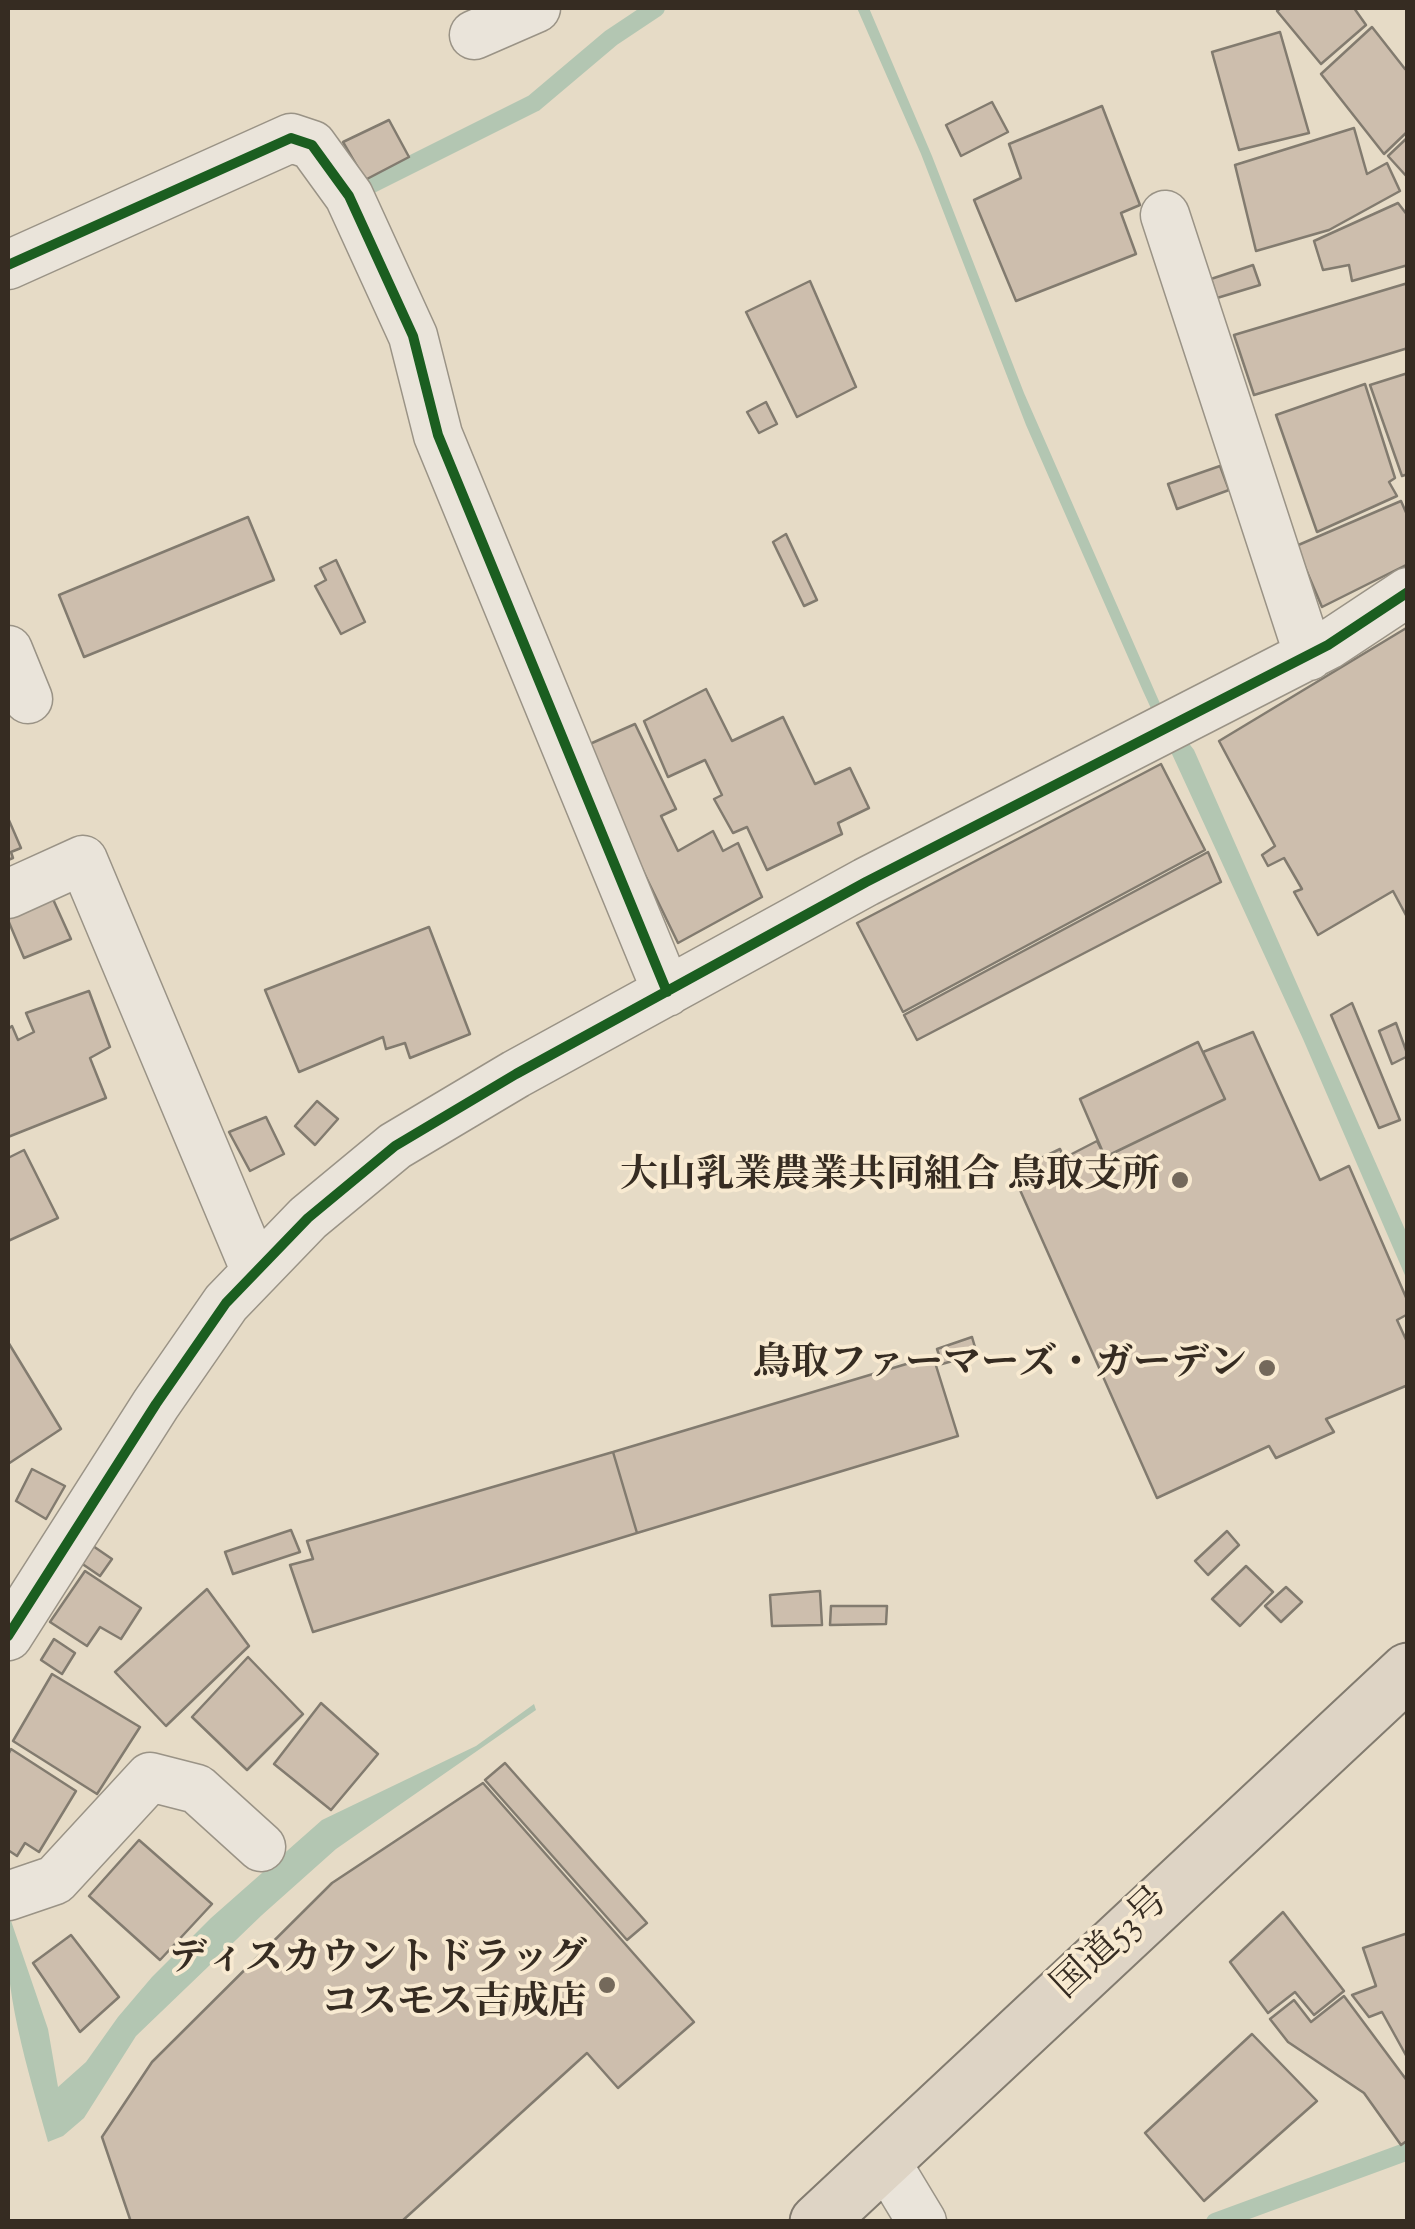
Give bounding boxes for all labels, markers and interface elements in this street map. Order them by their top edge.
place label: 大山乳業農業共同組合 鳥取支所 [620,1157,1160,1203]
marker: 大山乳業農業共同組合 鳥取支所 [1169,1169,1191,1191]
place label: 鳥取ファーマーズ・ガーデン [753,1345,1247,1391]
marker: 鳥取ファーマーズ・ガーデン [1256,1357,1278,1379]
street label: 国道53号 [1045,1881,1181,2011]
place label: ディスカウントドラッグ コスモス吉成店 [169,1940,587,2030]
marker: ディスカウントドラッグ コスモス吉成店 [596,1974,618,1996]

